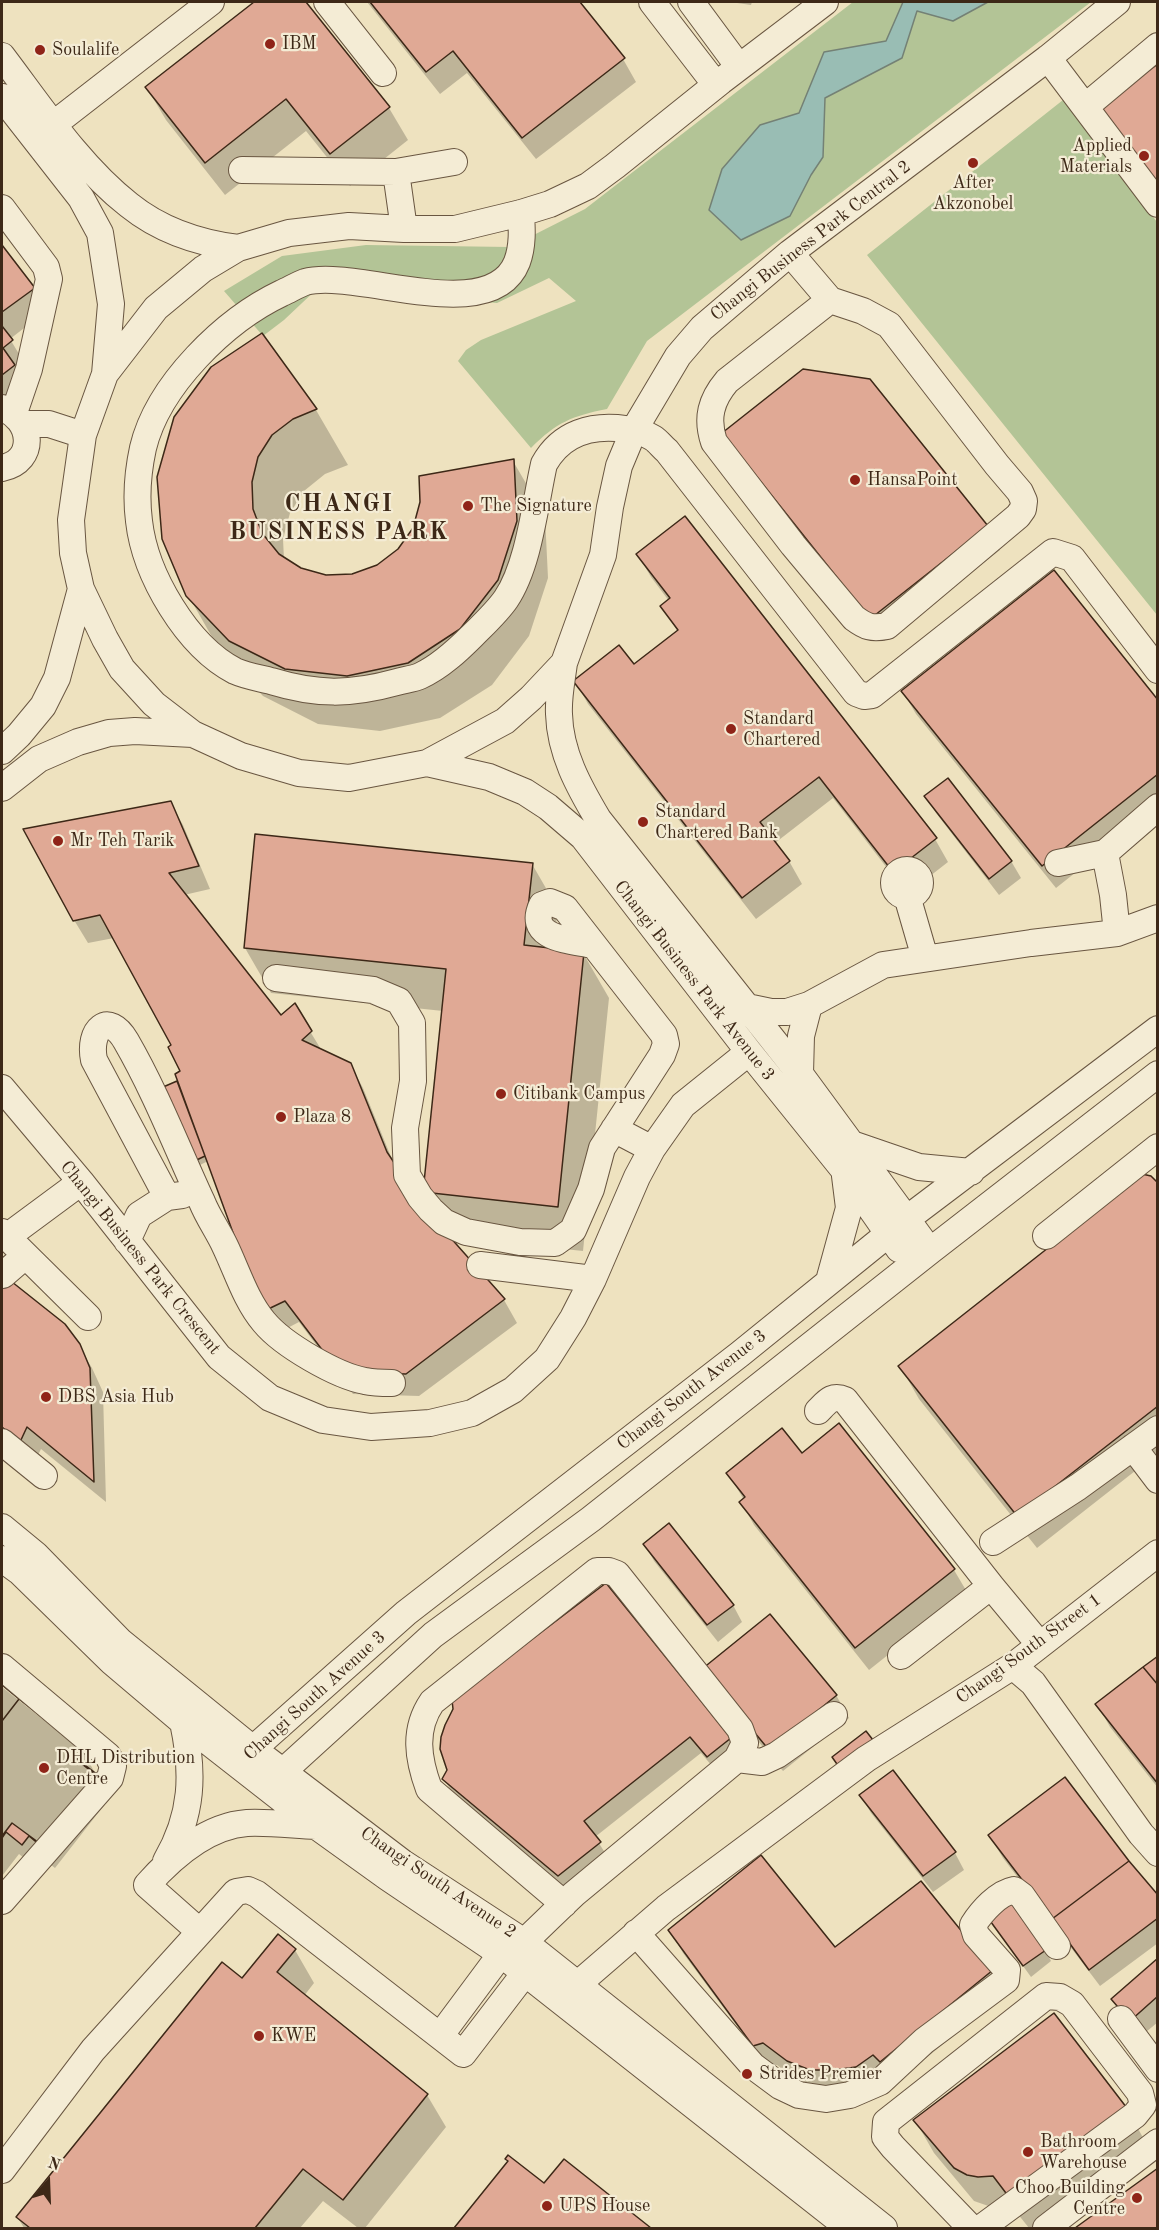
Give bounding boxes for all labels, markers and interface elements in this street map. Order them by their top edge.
place label: IBM [282,33,317,55]
marker: IBM [263,37,277,51]
place label: Soulalife [52,39,119,61]
marker: Soulalife [33,43,47,57]
place label: Applied Materials [1060,135,1132,178]
marker: Applied Materials [1137,149,1151,163]
street label: Changi Business Park Central 2 [706,156,916,326]
marker: After Akzonobel [966,156,980,170]
place label: After Akzonobel [933,172,1013,214]
place label: HansaPoint [867,469,958,491]
marker: HansaPoint [848,473,862,487]
district label: CHANGI BUSINESS PARK [229,491,449,547]
place label: The Signature [480,495,592,517]
marker: The Signature [461,499,475,513]
place label: Standard Chartered [743,708,821,750]
marker: Standard Chartered [724,722,738,736]
place label: Standard Chartered Bank [655,801,778,844]
marker: Standard Chartered Bank [636,815,650,829]
place label: Mr Teh Tarik [70,830,175,852]
marker: Mr Teh Tarik [51,834,65,848]
street label: Changi Business Park Avenue 3 [609,877,779,1085]
place label: Citibank Campus [513,1083,645,1105]
marker: Citibank Campus [494,1087,508,1101]
place label: Plaza 8 [293,1106,351,1128]
marker: Plaza 8 [274,1110,288,1124]
street label: Changi Business Park Crescent [55,1157,225,1359]
street label: Changi South Avenue 3 [613,1325,771,1455]
place label: DBS Asia Hub [58,1386,174,1408]
marker: DBS Asia Hub [39,1390,53,1404]
street label: Changi South Street 1 [952,1589,1106,1709]
street label: Changi South Avenue 3 [240,1627,390,1765]
place label: DHL Distribution Centre [56,1747,195,1790]
marker: DHL Distribution Centre [37,1761,51,1775]
street label: Changi South Avenue 2 [356,1823,520,1943]
place label: KWE [271,2025,316,2047]
marker: KWE [252,2029,266,2043]
place label: Strides Premier [759,2063,882,2085]
marker: Strides Premier [740,2067,754,2081]
place label: Bathroom Warehouse [1040,2131,1127,2174]
marker: Bathroom Warehouse [1021,2145,1035,2159]
north arrow [18,2152,78,2212]
text: N [45,2155,62,2175]
place label: Choo Building Centre [1015,2177,1125,2220]
marker: Choo Building Centre [1130,2191,1144,2205]
place label: UPS House [559,2195,650,2217]
marker: UPS House [540,2199,554,2213]

